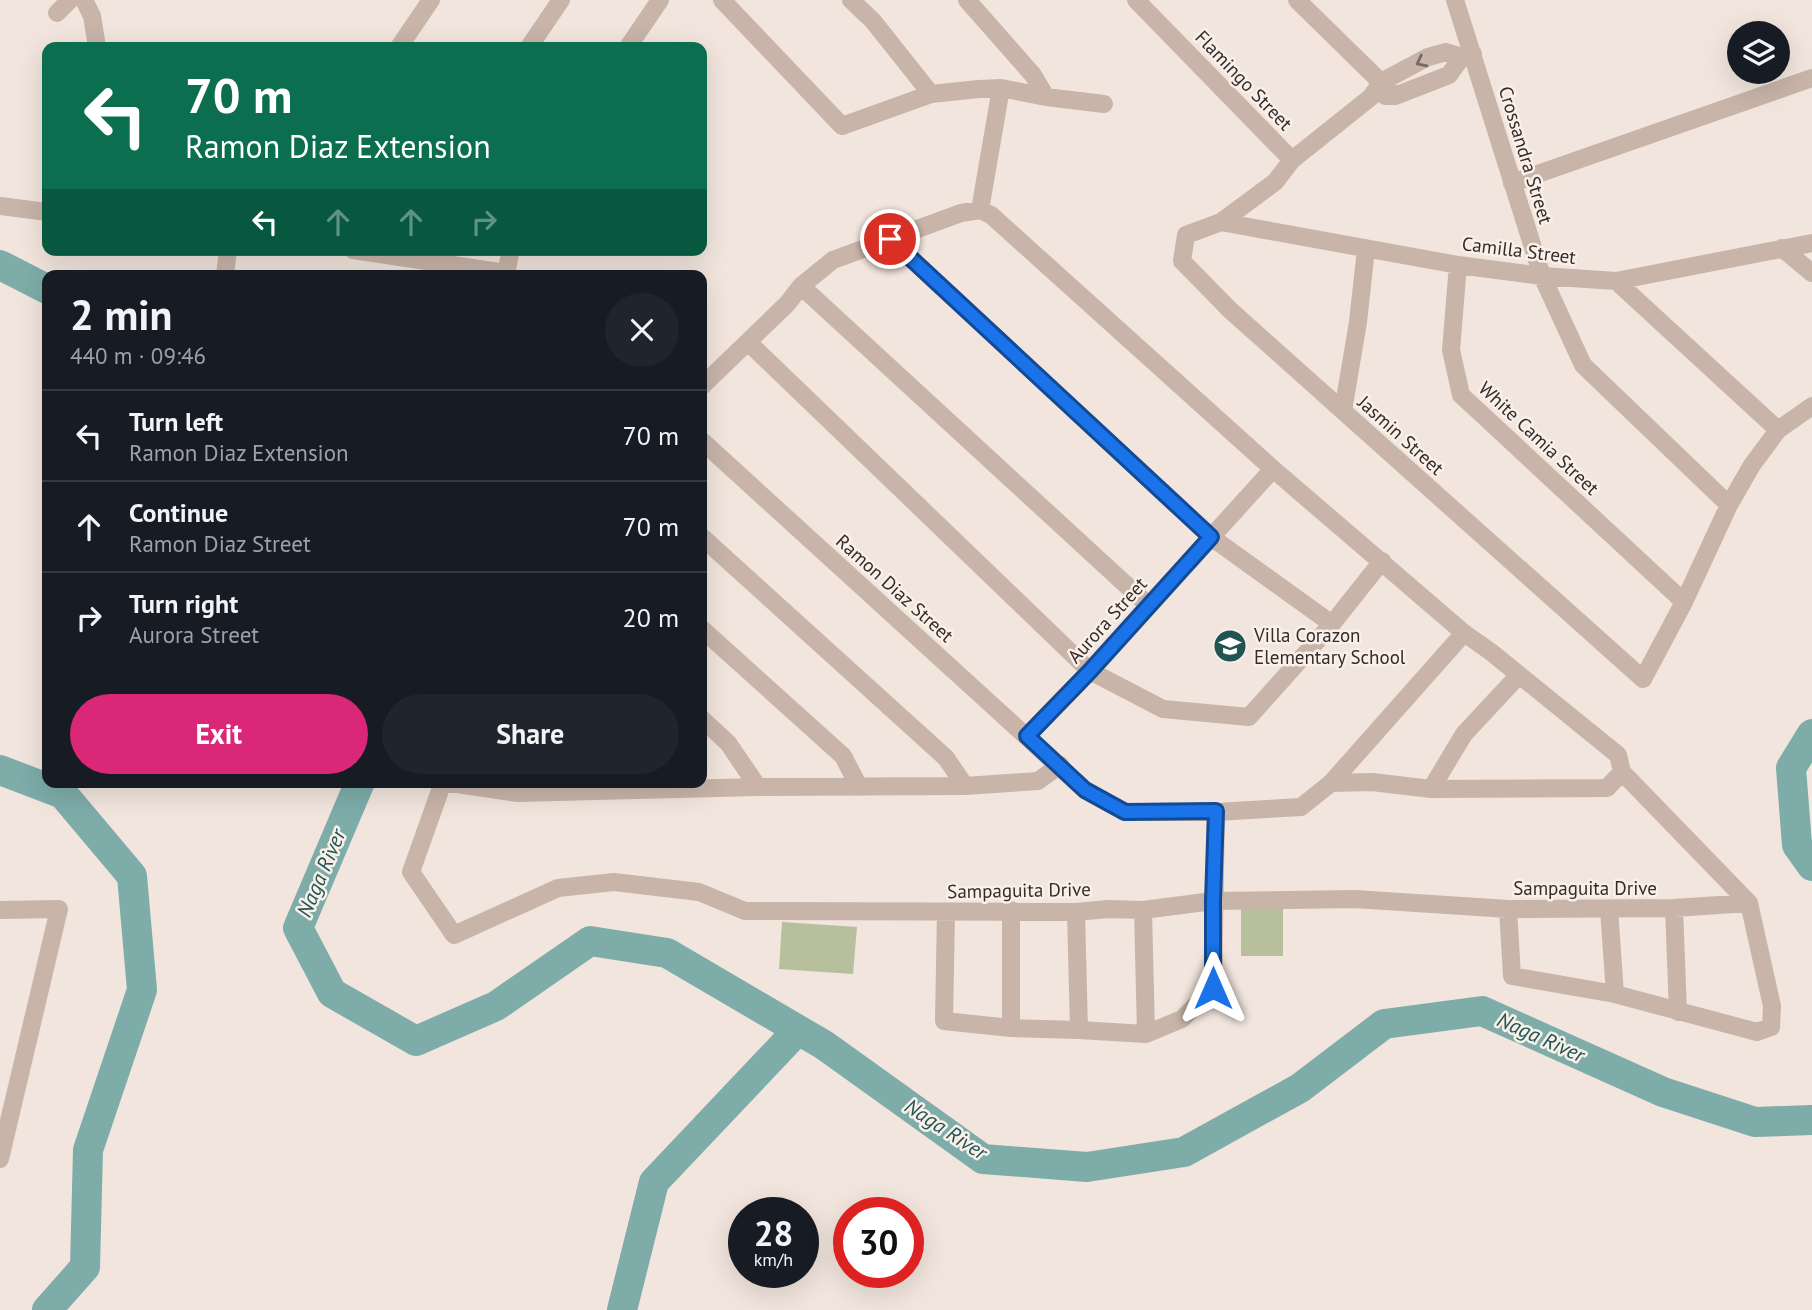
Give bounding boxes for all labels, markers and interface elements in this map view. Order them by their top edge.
map controls [1727,21,1790,84]
button: layers [1727,21,1790,84]
street label: Flamingo Street [1190,25,1298,135]
one-way arrow [1415,54,1428,67]
text: 70 m [185,63,292,127]
icon: left [70,70,161,161]
street label: Crossandra Street [1494,83,1558,227]
text: Ramon Diaz Extension [185,125,491,167]
icon: left [246,203,284,241]
icon: ahead [319,203,357,241]
icon: ahead [392,203,430,241]
icon: right [465,203,503,241]
pin [860,209,920,269]
icon: arrive [871,220,909,258]
street label: Camilla Street [1461,231,1578,269]
text: 2 min [70,287,172,342]
button: close [605,293,679,367]
text: 440 m · 09:46 [70,341,206,370]
street label: White Camia Street [1474,376,1605,500]
street label: Jasmin Street [1352,389,1449,480]
text: Turn left [129,405,223,438]
icon: left [70,417,108,455]
text: 70 m [623,419,679,452]
text: Ramon Diaz Extension [129,438,349,467]
text: Continue [129,496,228,529]
icon: ahead [70,508,108,546]
text: 70 m [623,510,679,543]
text: Ramon Diaz Street [129,529,311,558]
street label: Ramon Diaz Street [831,529,959,647]
street label: Aurora Street [1062,572,1152,668]
text: Turn right [129,587,238,620]
icon: right [70,599,108,637]
text: 20 m [623,601,679,634]
text: Aurora Street [129,620,259,649]
place label: Villa Corazon Elementary School [1253,623,1406,669]
school or university icon: Villa Corazon Elementary School [1211,627,1249,665]
button: Exit [70,694,368,774]
button: Share [382,694,679,774]
water label: Naga River [290,823,352,921]
street label: Sampaguita Drive [1513,876,1657,900]
street label: Sampaguita Drive [947,877,1091,903]
position arrow [1176,951,1250,1025]
water label: Naga River [1493,1006,1591,1069]
water label: Naga River [900,1092,994,1167]
speed limit sign: 30 [833,1197,924,1288]
text: 28 [754,1210,793,1256]
text: km/h [754,1248,793,1271]

